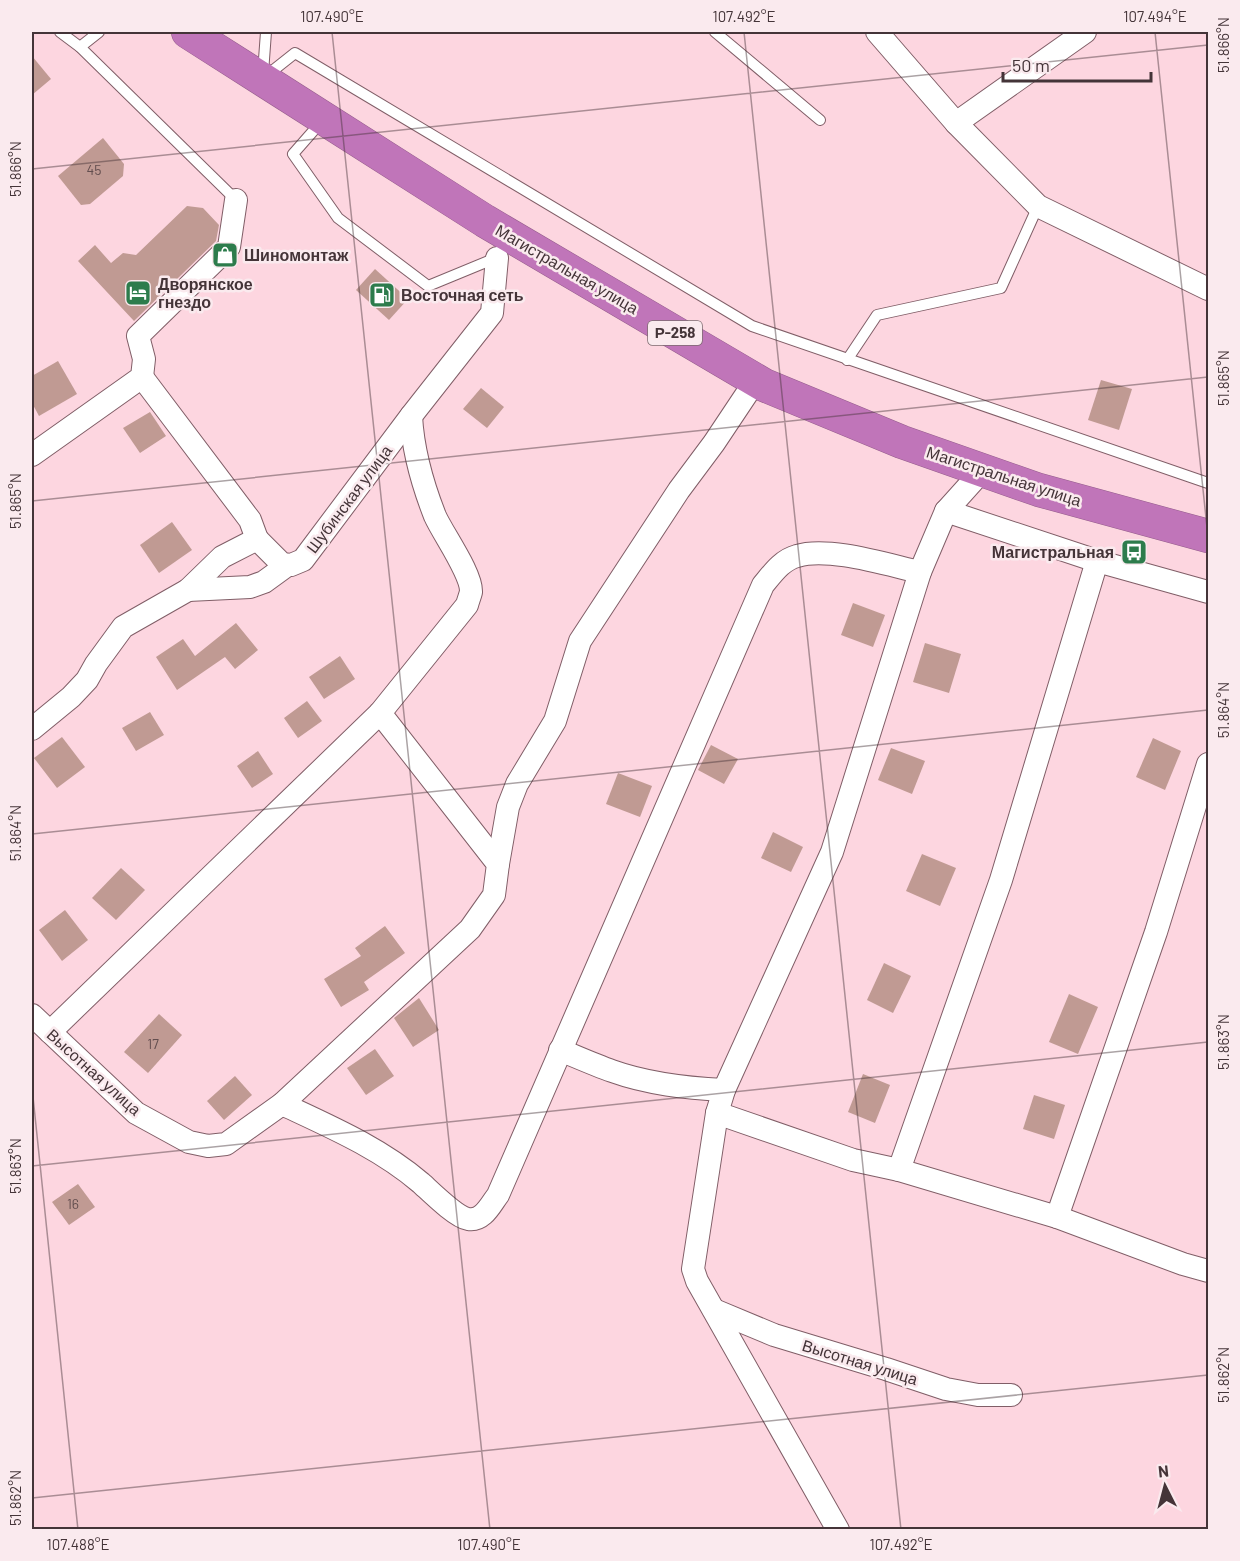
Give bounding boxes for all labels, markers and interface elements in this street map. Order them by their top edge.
text: 107.490°E [300,7,364,25]
text: 107.492°E [712,7,776,25]
text: 107.494°E [1123,7,1187,25]
text: 51.866°N [1214,17,1232,73]
scale bar [1003,45,1152,83]
text: 50 m [1012,54,1050,76]
text: 51.866°N [6,141,24,197]
house number: 45 [87,161,101,178]
street label: Магистральная улица [493,220,642,317]
shop icon: Шиномонтаж [210,240,240,270]
place label: Шиномонтаж [244,245,349,264]
place label: Дворянское гнездо [158,274,253,311]
hotel icon: Дворянское гнездо [123,278,153,308]
fuel station icon: Восточная сеть [367,280,397,310]
place label: Восточная сеть [401,285,524,304]
road number: Р-258 [648,321,702,345]
text: 51.865°N [1214,350,1232,406]
street label: Шубинская улица [302,441,395,556]
street label: Магистральная улица [924,442,1084,510]
text: 51.865°N [6,473,24,529]
bus stop icon: Магистральная [1119,537,1149,567]
place label: Магистральная [992,542,1114,561]
text: 51.864°N [1214,682,1232,738]
text: 51.864°N [6,805,24,861]
text: 51.863°N [1214,1014,1232,1070]
street label: Высотная улица [43,1024,145,1119]
house number: 17 [147,1035,159,1052]
text: 51.863°N [6,1138,24,1194]
house number: 16 [67,1195,79,1212]
street label: Высотная улица [800,1335,920,1388]
text: 51.862°N [1214,1347,1232,1403]
north arrow [1135,1456,1195,1516]
text: N [1157,1461,1170,1481]
text: 51.862°N [6,1470,24,1526]
text: 107.488°E [46,1535,110,1553]
text: 107.490°E [457,1535,521,1553]
text: 107.492°E [869,1535,933,1553]

